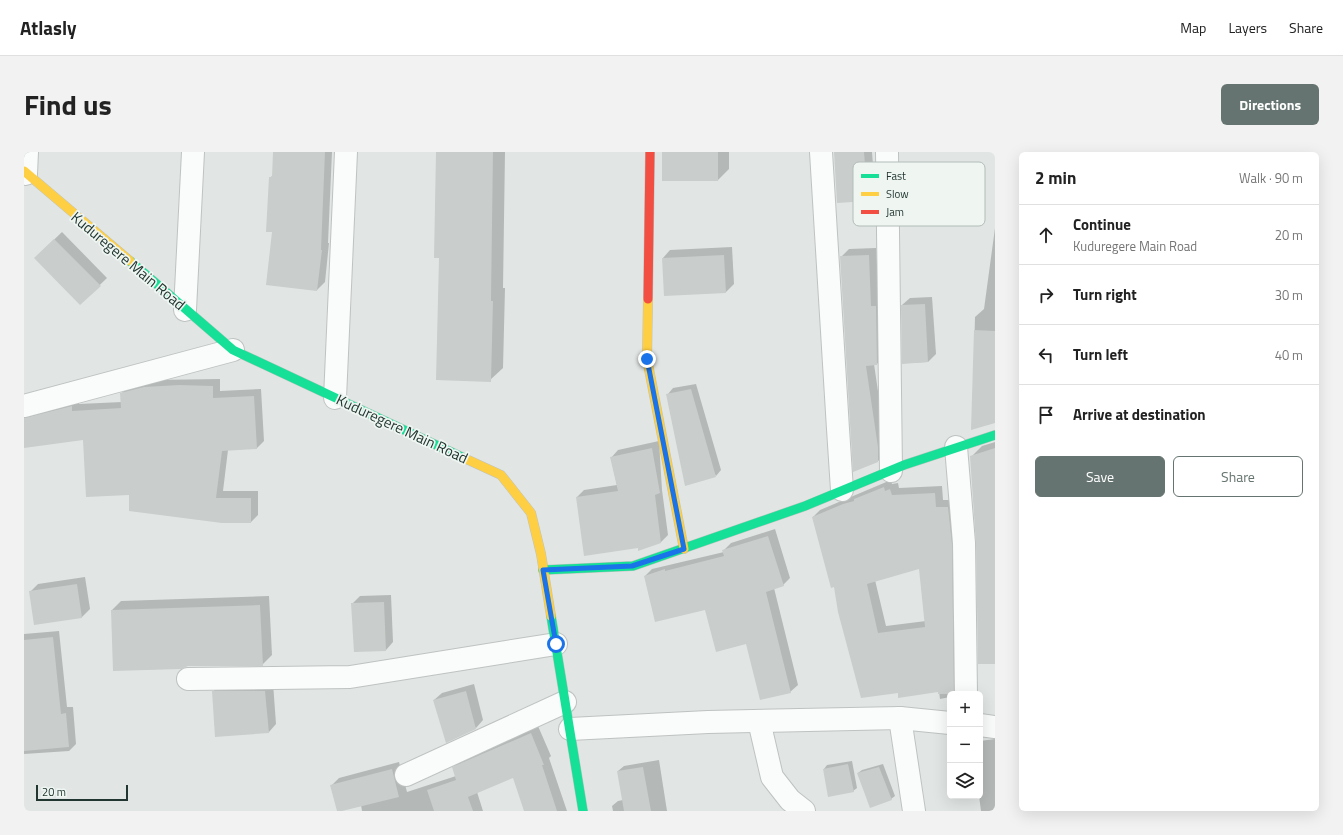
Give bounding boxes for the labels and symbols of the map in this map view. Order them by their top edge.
legend [853,162,985,226]
text: Fast [886,168,906,184]
text: Slow [886,186,909,202]
text: Jam [886,204,904,220]
street label: Kuduregere Main Road [66,206,191,315]
route end [638,350,656,368]
street label: Kuduregere Main Road [332,388,472,469]
route start [547,635,565,653]
scale bar [36,783,128,802]

